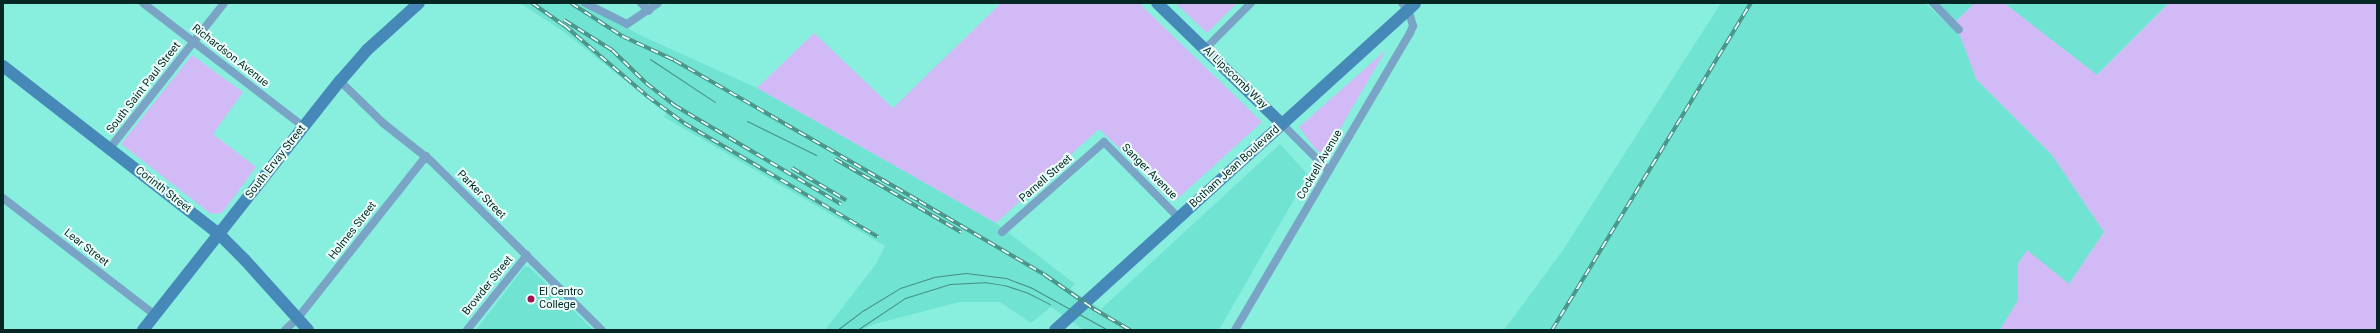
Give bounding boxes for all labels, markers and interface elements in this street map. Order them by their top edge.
street label: Richardson Avenue [189,22,271,90]
street label: South Saint Paul Street [104,40,184,136]
street label: Al Lipscomb Way [1200,44,1270,112]
street label: South Ervay Street [243,123,309,201]
street label: Botham Jean Boulevard [1187,123,1283,211]
street label: Cockrell Avenue [1295,128,1345,202]
street label: Sanger Avenue [1119,142,1179,202]
street label: Parnell Street [1017,153,1075,205]
street label: Corinth Street [132,164,194,216]
street label: Parker Street [454,168,508,222]
street label: Holmes Street [326,199,380,263]
street label: Lear Street [61,226,111,270]
street label: Browder Street [460,254,516,318]
place label: El Centro College [539,286,583,312]
marker: El Centro College [526,294,536,304]

